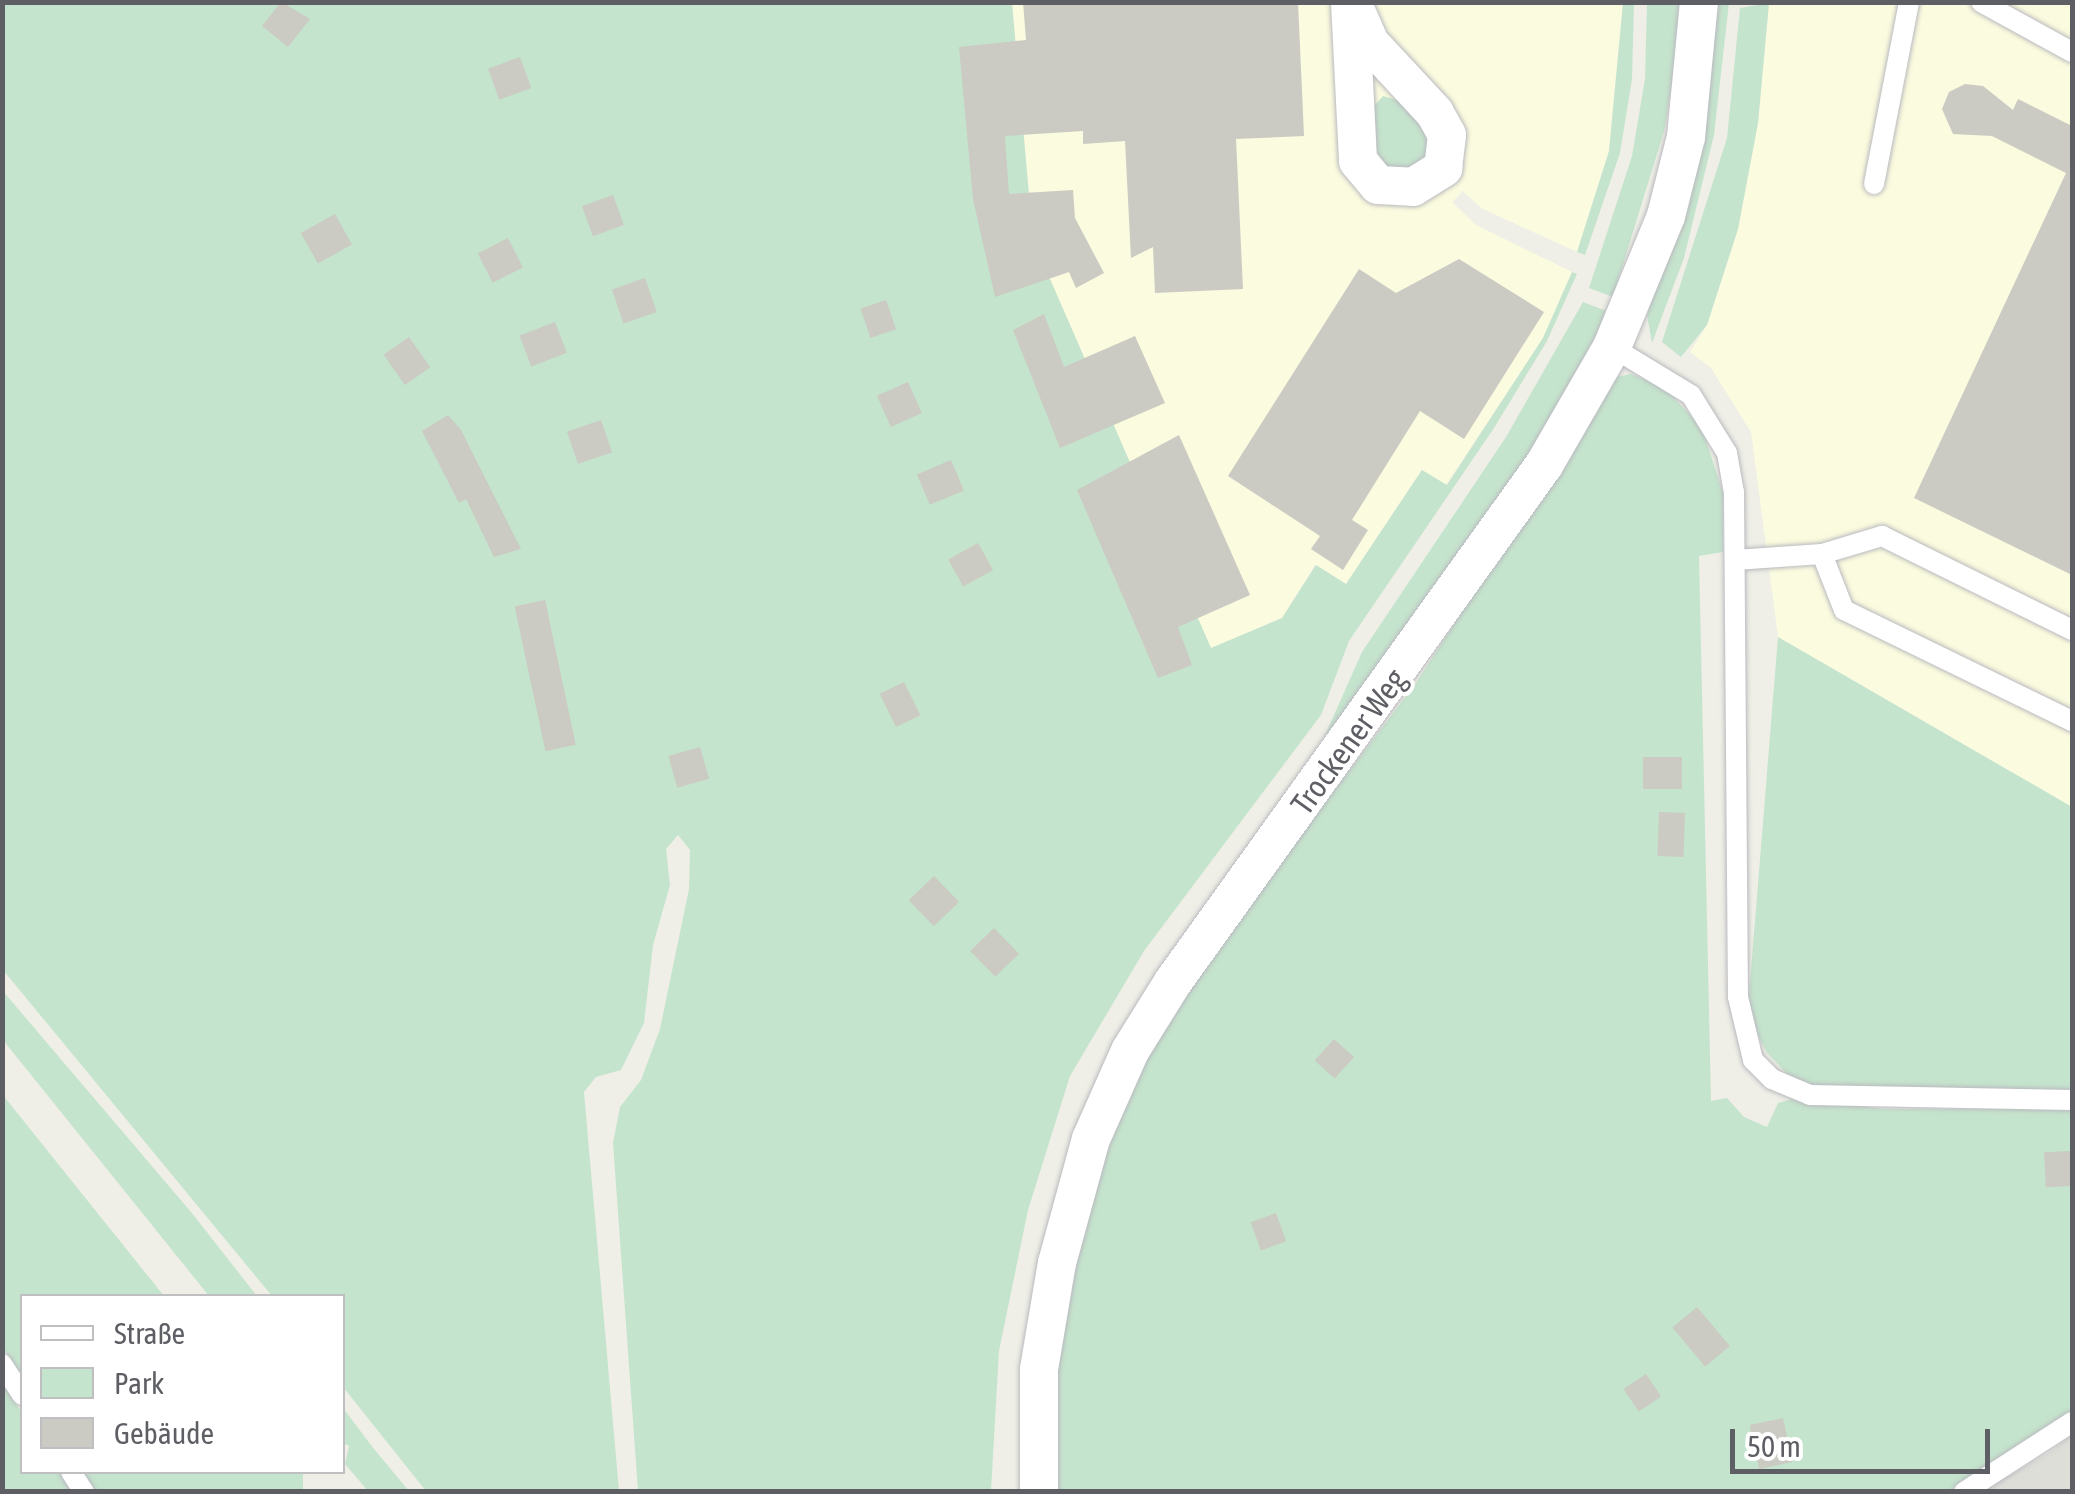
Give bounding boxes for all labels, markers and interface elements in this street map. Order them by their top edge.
street label: Trockener Weg [1283,662,1415,822]
legend [20,1294,345,1474]
text: Straße [114,1316,185,1350]
text: Park [114,1366,164,1400]
scale bar [1735,1409,1995,1471]
text: Gebäude [114,1416,214,1450]
text: 50 m [1747,1429,1801,1463]

